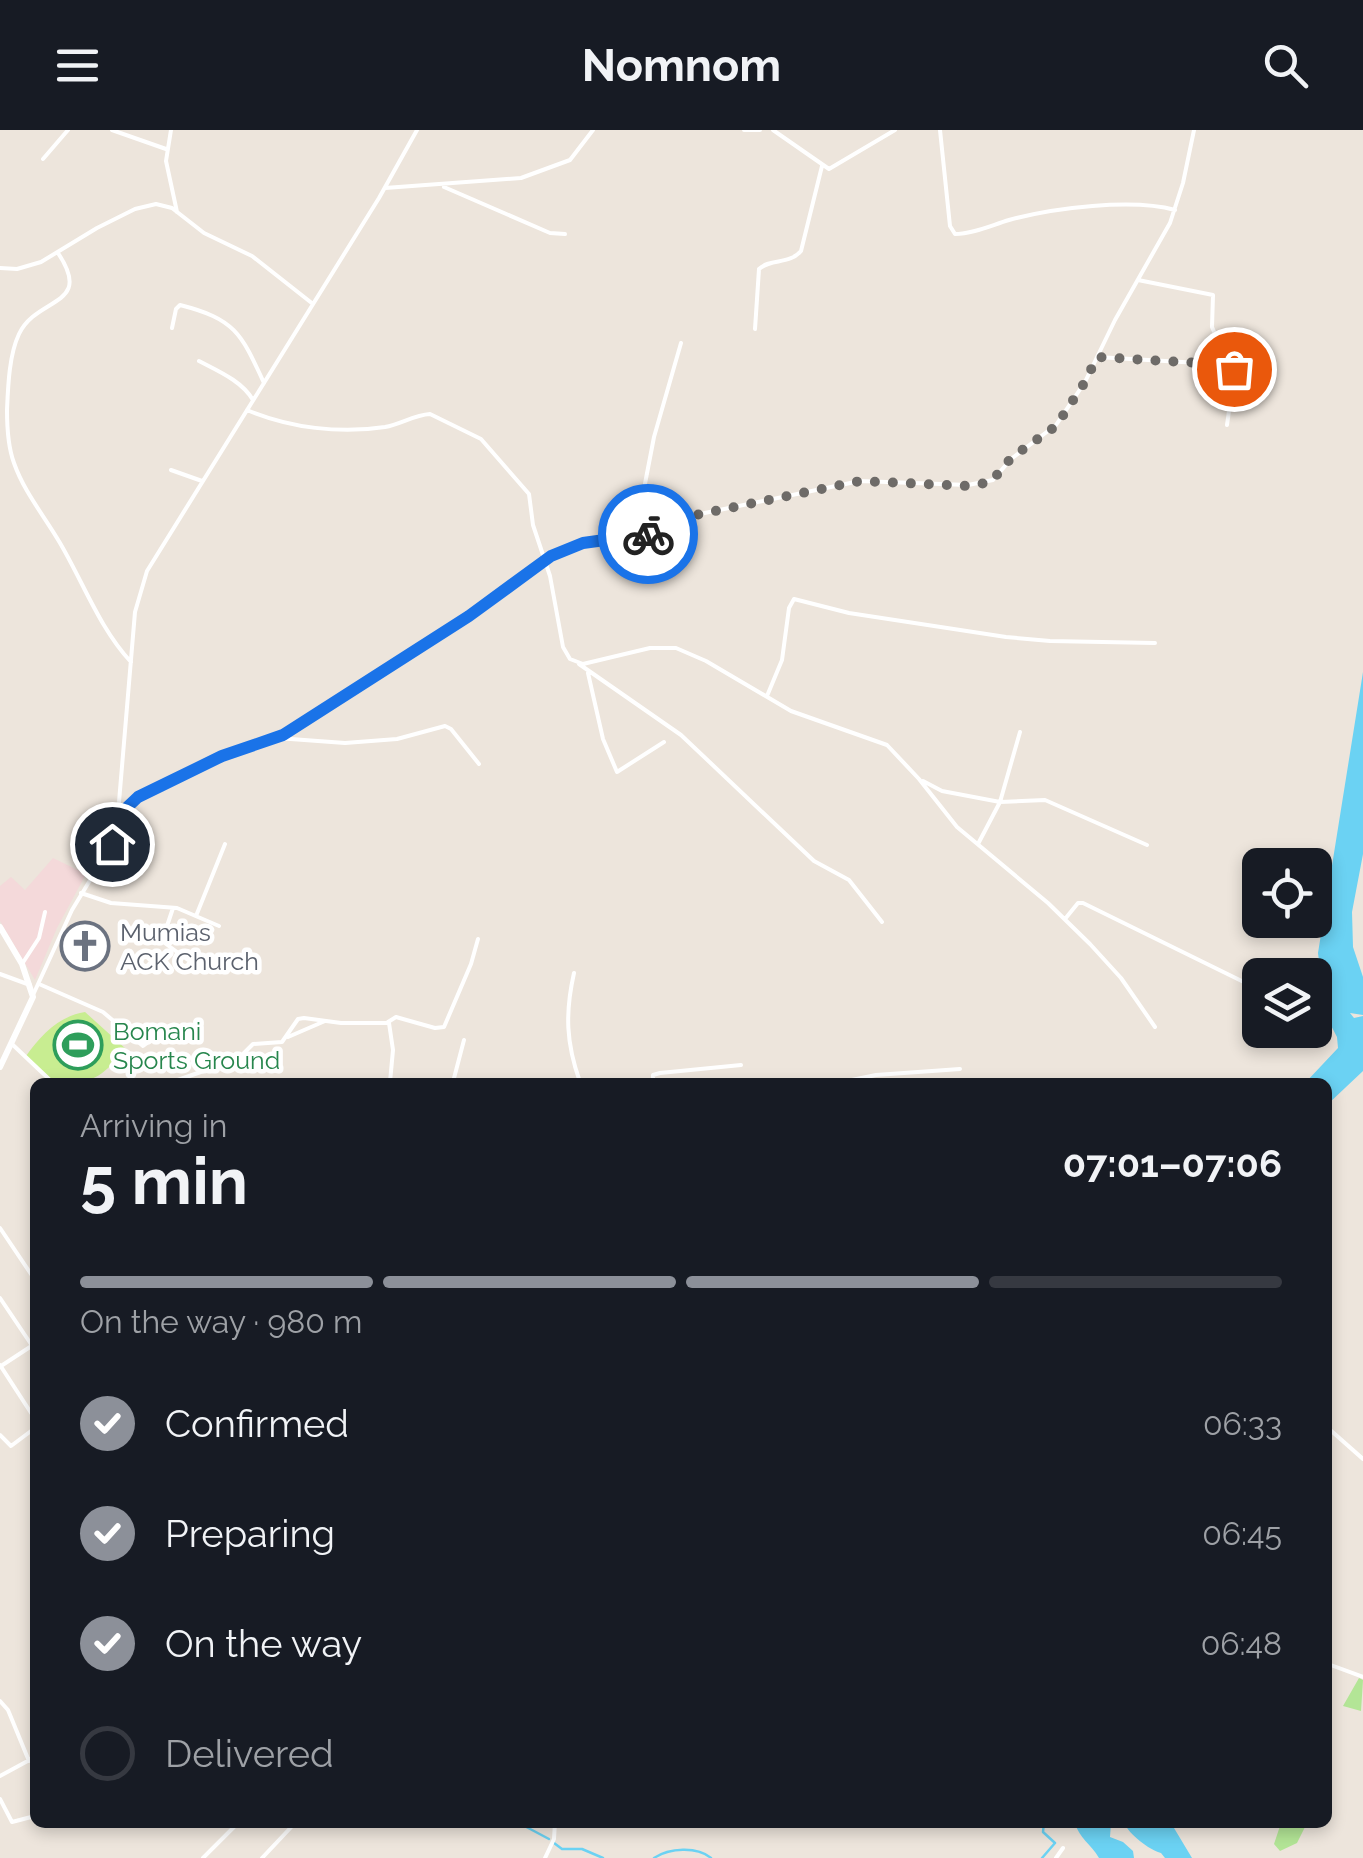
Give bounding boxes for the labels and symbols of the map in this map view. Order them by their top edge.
pin [1192,327,1277,412]
courier [598,484,698,584]
pin [70,802,155,887]
place label: Mumias ACK Church [120,917,259,976]
church icon: Mumias ACK Church [59,920,111,972]
place label: Bomani Sports Ground [113,1016,280,1075]
sports icon: Bomani Sports Ground [52,1019,104,1071]

